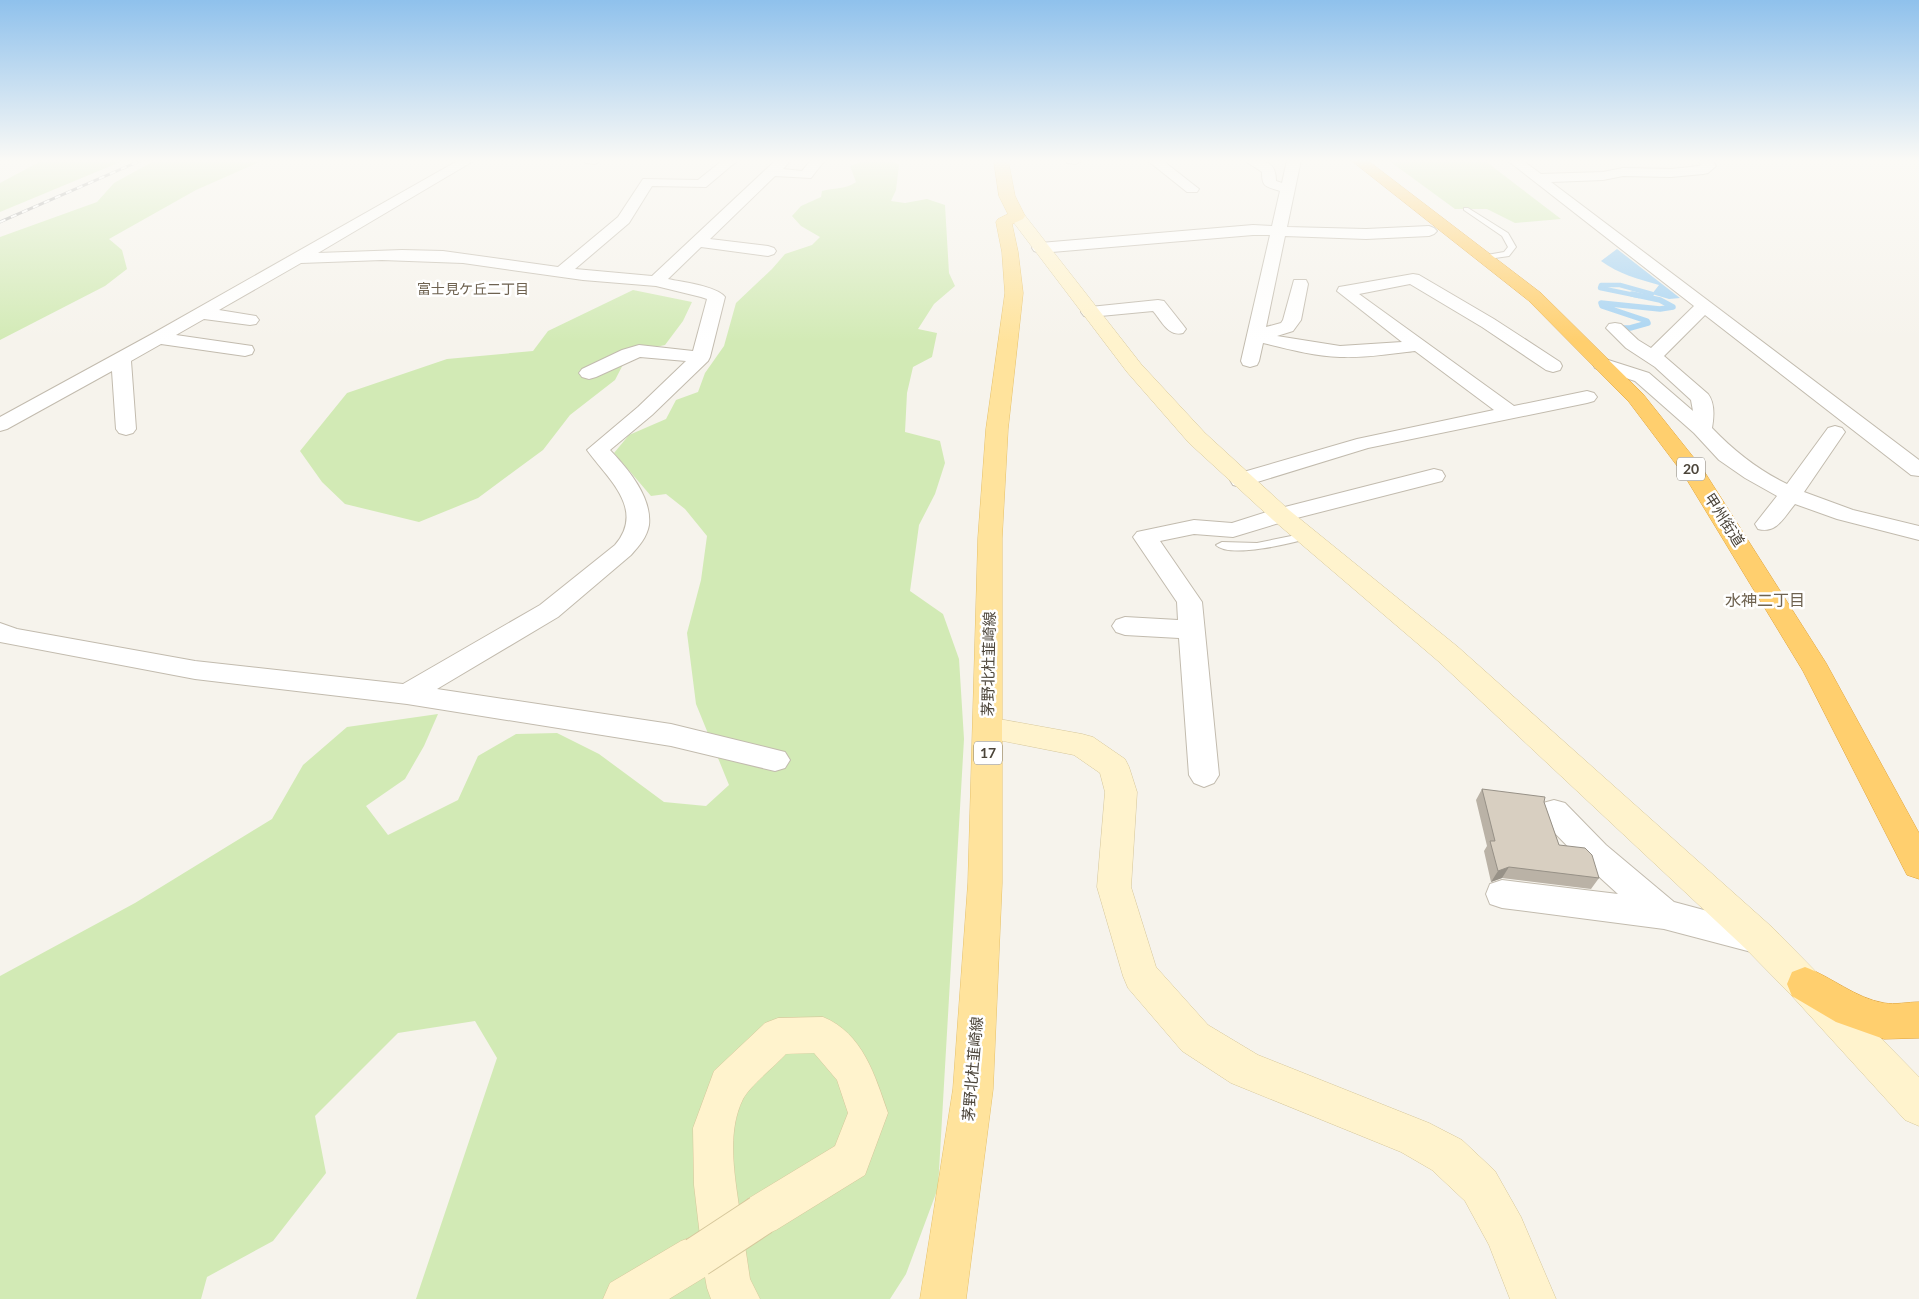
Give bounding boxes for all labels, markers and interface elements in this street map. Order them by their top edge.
district label: 富士見ケ丘二丁目 [417,280,529,297]
road number: 20 [1677,458,1705,480]
street label: 甲州街道 [1701,489,1749,550]
district label: 水神二丁目 [1725,590,1805,609]
street label: 茅野北杜韮崎線 [978,611,998,717]
road number: 17 [974,741,1002,764]
street label: 茅野北杜韮崎線 [958,1016,986,1122]

